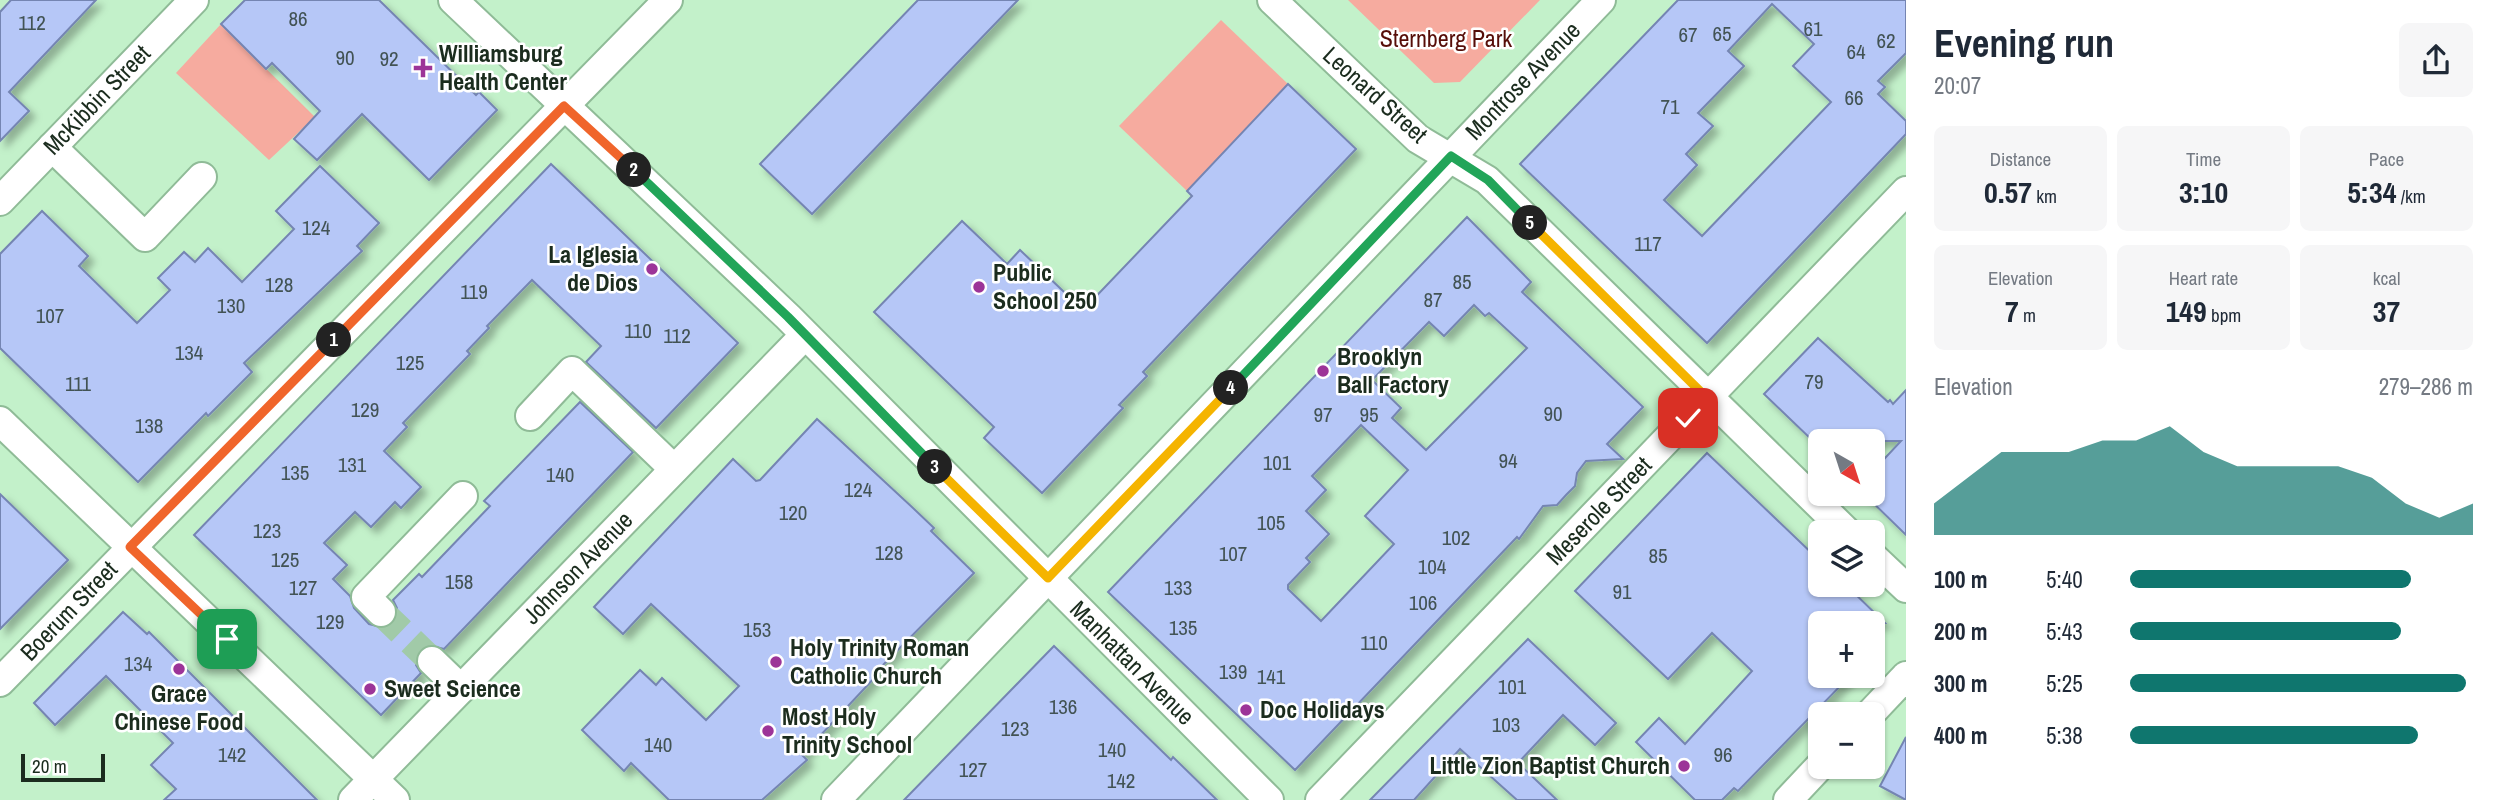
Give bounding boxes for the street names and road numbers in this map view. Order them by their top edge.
street label: Montrose Avenue [1458,14,1587,146]
street label: McKibbin Street [36,37,157,161]
street label: Leonard Street [1317,39,1435,150]
street label: Meserole Street [1539,449,1658,571]
street label: Johnson Avenue [515,504,639,631]
street label: Boerum Street [13,553,124,667]
street label: Manhattan Avenue [1063,593,1202,732]

